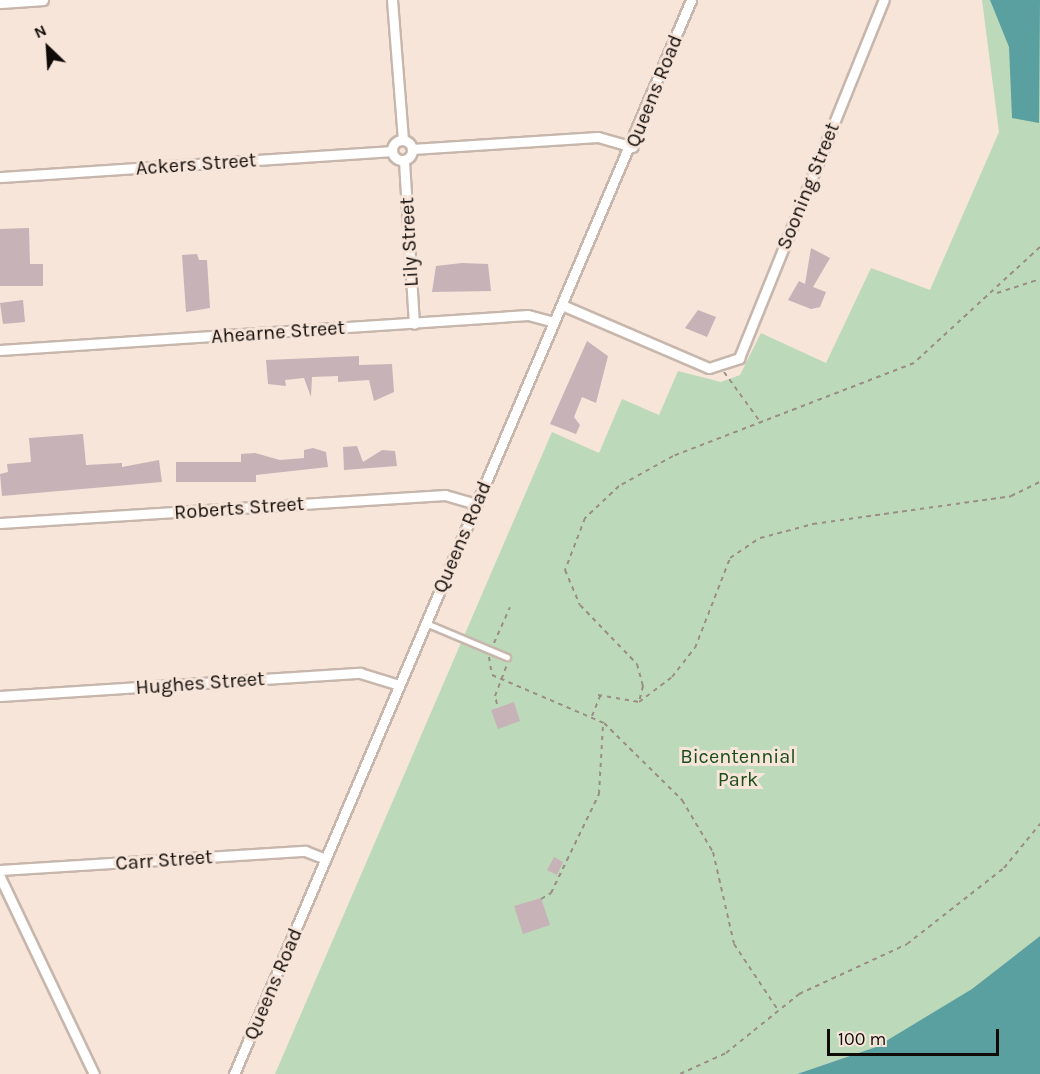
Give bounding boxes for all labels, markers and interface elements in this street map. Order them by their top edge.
north arrow [18,18,78,78]
text: N [31,20,49,42]
street label: Queens Road [621,31,687,151]
street label: Sooning Street [772,119,844,253]
street label: Ackers Street [135,148,257,180]
street label: Lily Street [395,196,423,288]
street label: Ahearne Street [210,315,346,349]
street label: Queens Road [428,478,496,596]
street label: Roberts Street [173,491,305,525]
street label: Hughes Street [135,667,265,699]
park label: Bicentennial Park [680,745,796,792]
street label: Carr Street [115,845,213,875]
street label: Queens Road [239,925,307,1043]
scale bar [830,1017,1002,1055]
text: 100 m [838,1028,886,1050]

